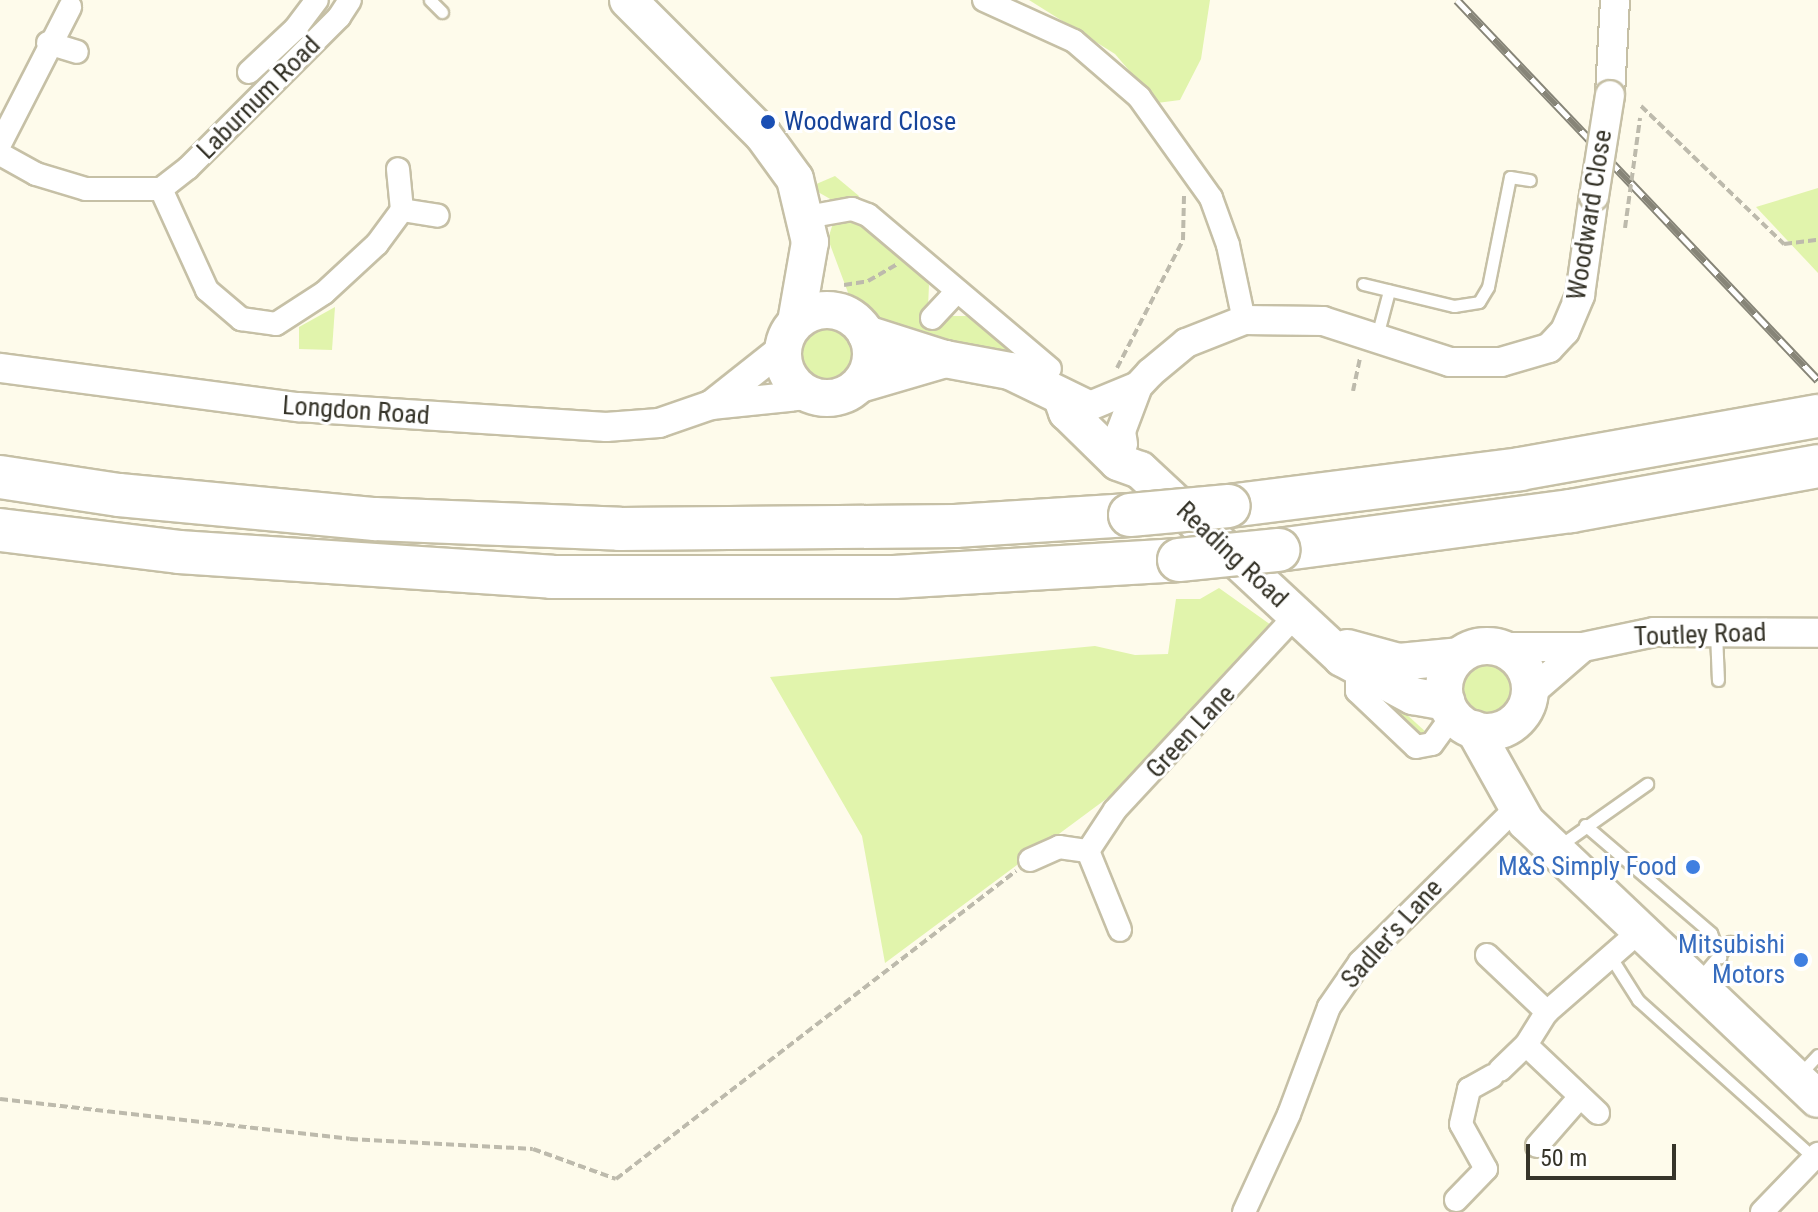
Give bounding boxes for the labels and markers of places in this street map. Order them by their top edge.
place label: Woodward Close [784,106,956,138]
marker: Woodward Close [759,113,777,131]
place label: M&S Simply Food [1498,851,1677,883]
marker: M&S Simply Food [1684,858,1702,876]
place label: Mitsubishi Motors [1678,929,1785,990]
marker: Mitsubishi Motors [1792,951,1810,969]

